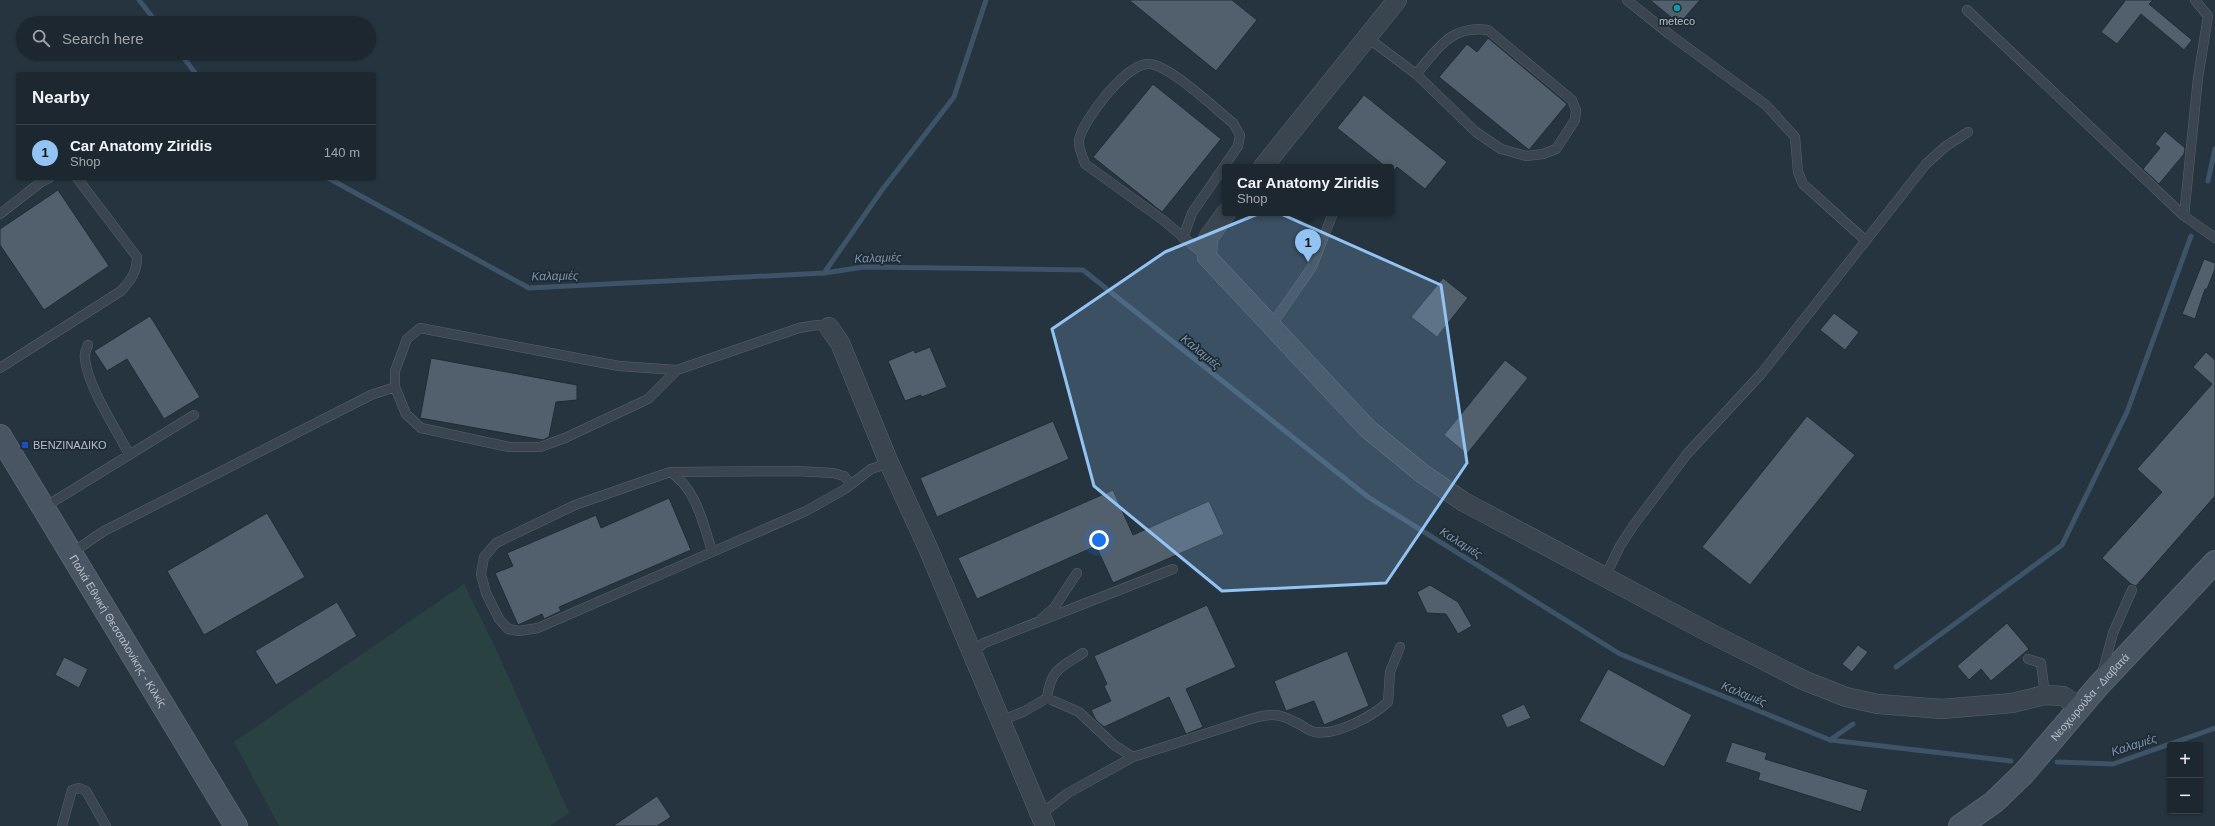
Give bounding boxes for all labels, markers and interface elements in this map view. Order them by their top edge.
marker: meteco [1672,3,1682,13]
place label: meteco [1659,15,1695,27]
search box [16,16,376,60]
icon: search [30,27,52,49]
text: Search here [62,30,144,47]
text: Nearby [32,88,90,107]
text: Car Anatomy Ziridis [70,137,212,154]
text: 1 [41,145,49,160]
text: 140 m [324,145,360,160]
text: Shop [70,154,100,169]
popup [1222,164,1394,216]
text: Car Anatomy Ziridis [1237,174,1379,191]
text: Shop [1237,191,1267,206]
pin: 1 [1295,229,1321,262]
water label: Καλαμιές [854,250,902,266]
water label: Καλαμιές [531,269,579,283]
water label: Καλαμιές [1178,332,1224,372]
place label: ΒΕΝΖΙΝΑΔΙΚΟ [33,439,107,451]
marker: ΒΕΝΖΙΝΑΔΙΚΟ [20,440,30,450]
water label: Καλαμιές [1437,525,1485,562]
your location [1089,530,1109,550]
street label: Παλιά Εθνική Θεσσαλονίκης - Κιλκίς [67,553,169,709]
street label: Νεοχωρούδα - Διαβατά [2048,650,2132,743]
water label: Καλαμιές [1719,679,1769,709]
water label: Καλαμιές [2109,731,2159,759]
map controls [2167,742,2203,814]
button: + [2167,742,2203,778]
button: − [2167,778,2203,814]

